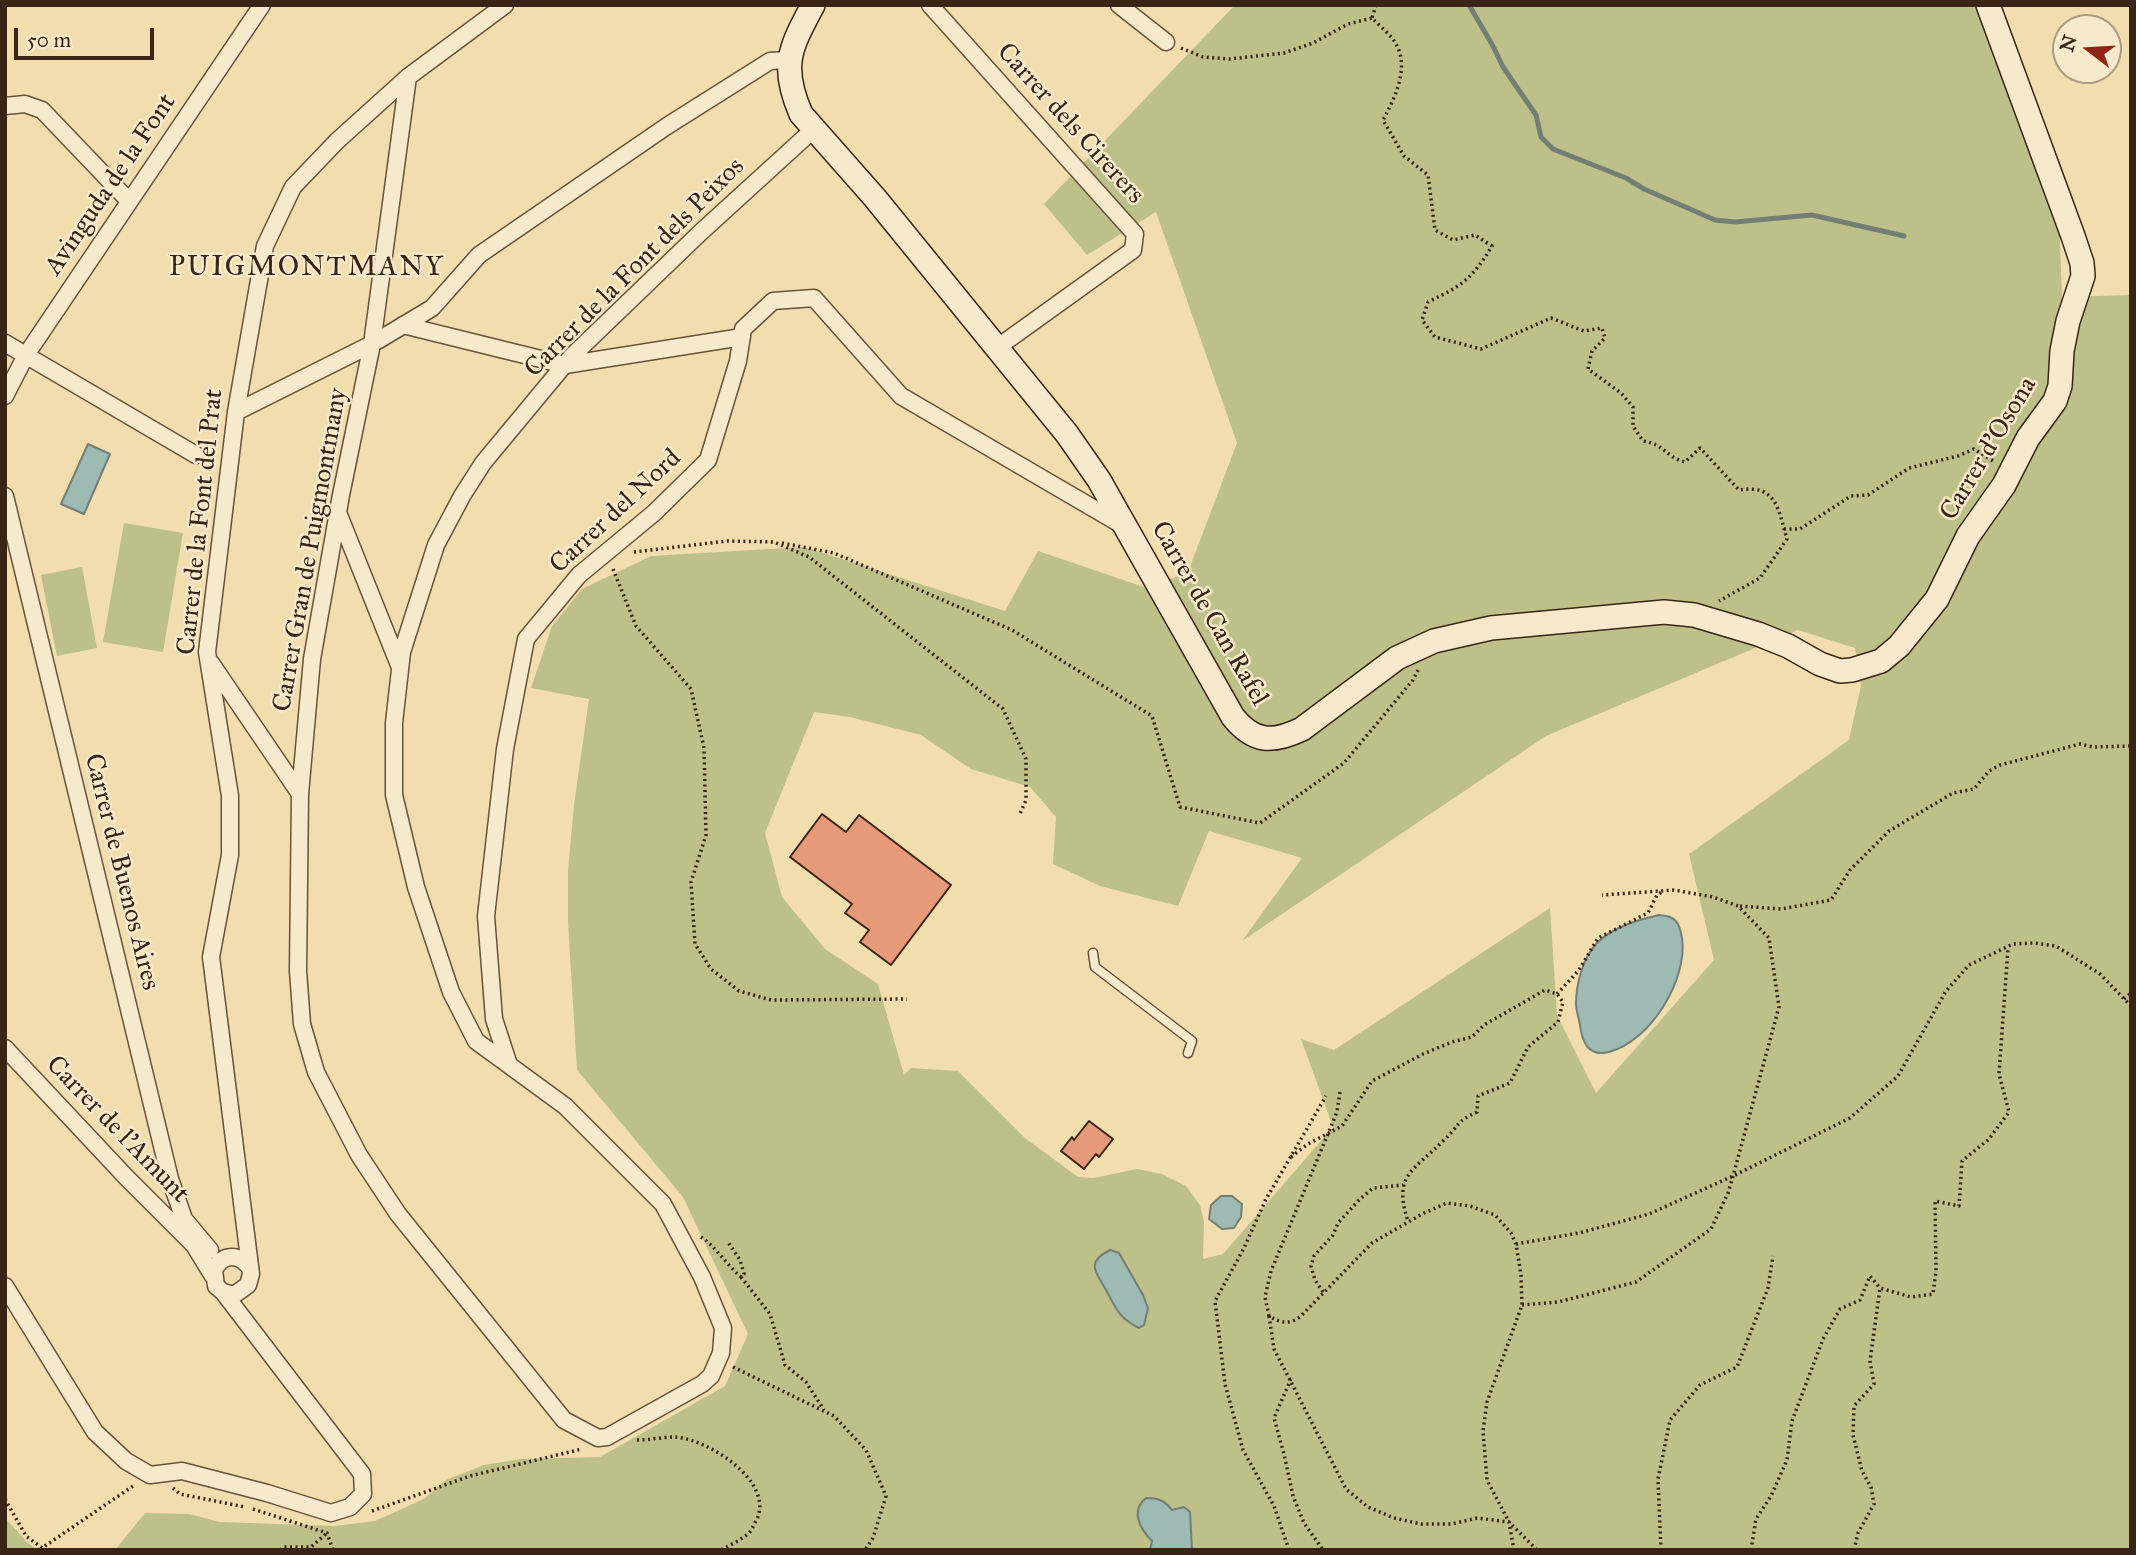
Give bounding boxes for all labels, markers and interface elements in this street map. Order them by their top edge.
scale bar [18,14,158,58]
north arrow [2052,14,2122,84]
text: 50 m [27,27,71,53]
text: N [2055,32,2082,54]
street label: Carrer dels Cirerers [990,37,1150,211]
street label: Avinguda de la Font [39,88,183,282]
street label: Carrer de la Font dels Peixos [519,152,751,384]
district label: PUIGMONTMANY [171,251,443,285]
street label: Carrer d'Osona [1934,372,2044,526]
street label: Carrer Gran de Puigmontmany [267,386,355,714]
street label: Carrer de la Font del Prat [172,388,230,656]
street label: Carrer del Nord [544,443,688,581]
street label: Carrer de Can Rafel [1144,516,1274,712]
street label: Carrer de Buenos Aires [77,751,165,993]
street label: Carrer de l'Amunt [39,1050,195,1210]

